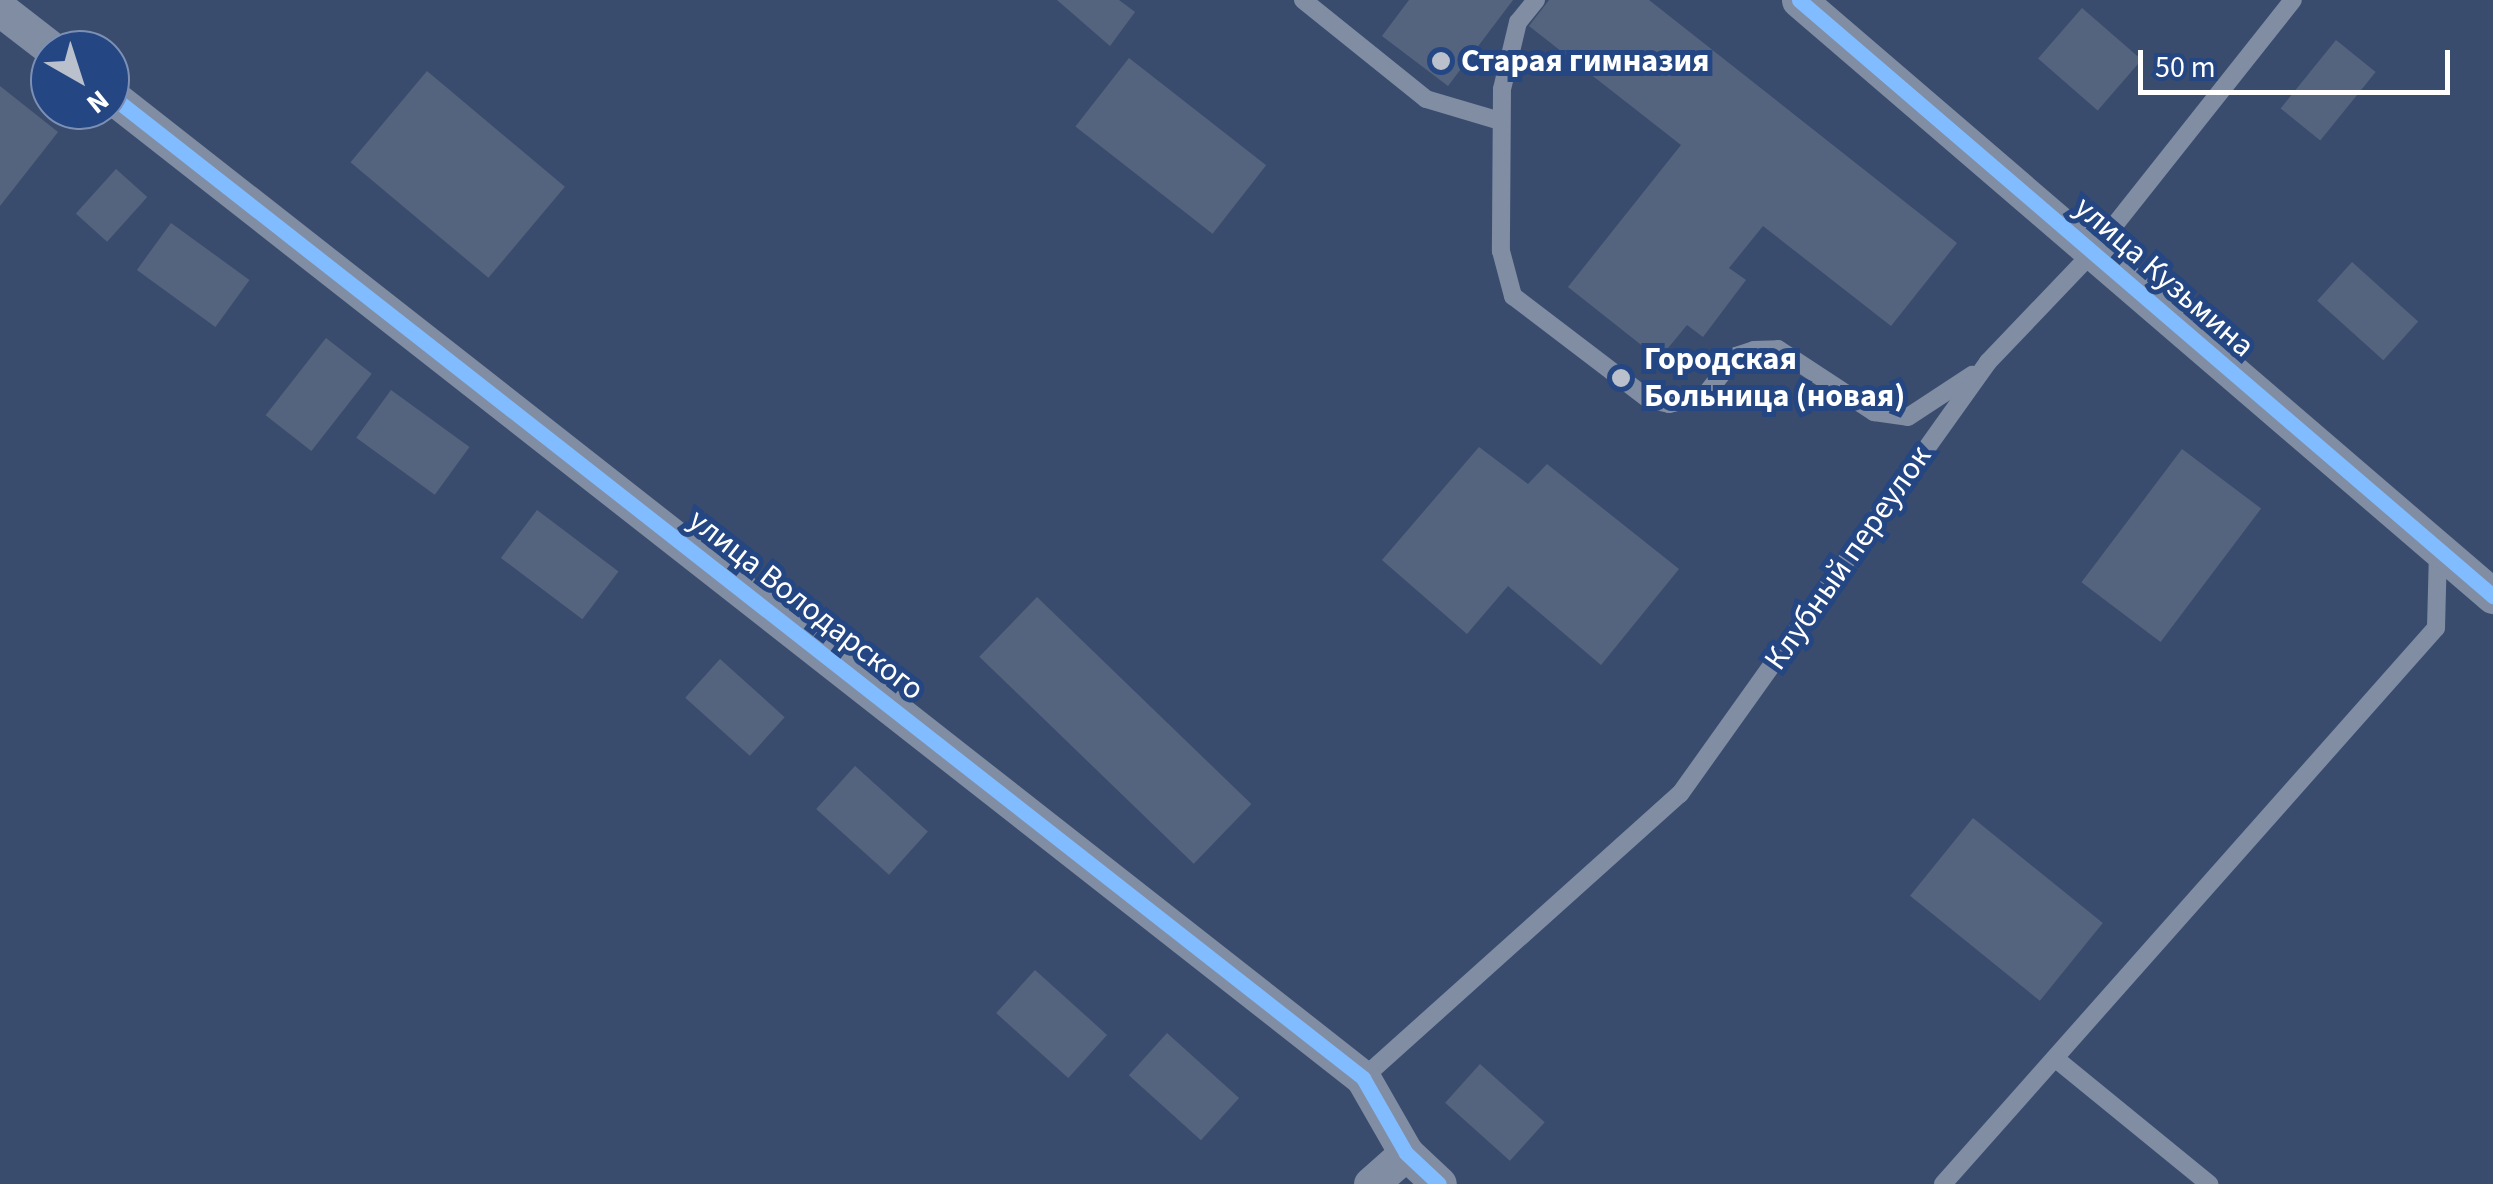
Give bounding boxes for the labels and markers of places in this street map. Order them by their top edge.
place label: Старая гимназия [1461,42,1710,80]
marker: Старая гимназия [1430,50,1452,72]
place label: Городская Больница (новая) [1644,341,1905,416]
marker: Городская Больница (новая) [1608,365,1634,391]

